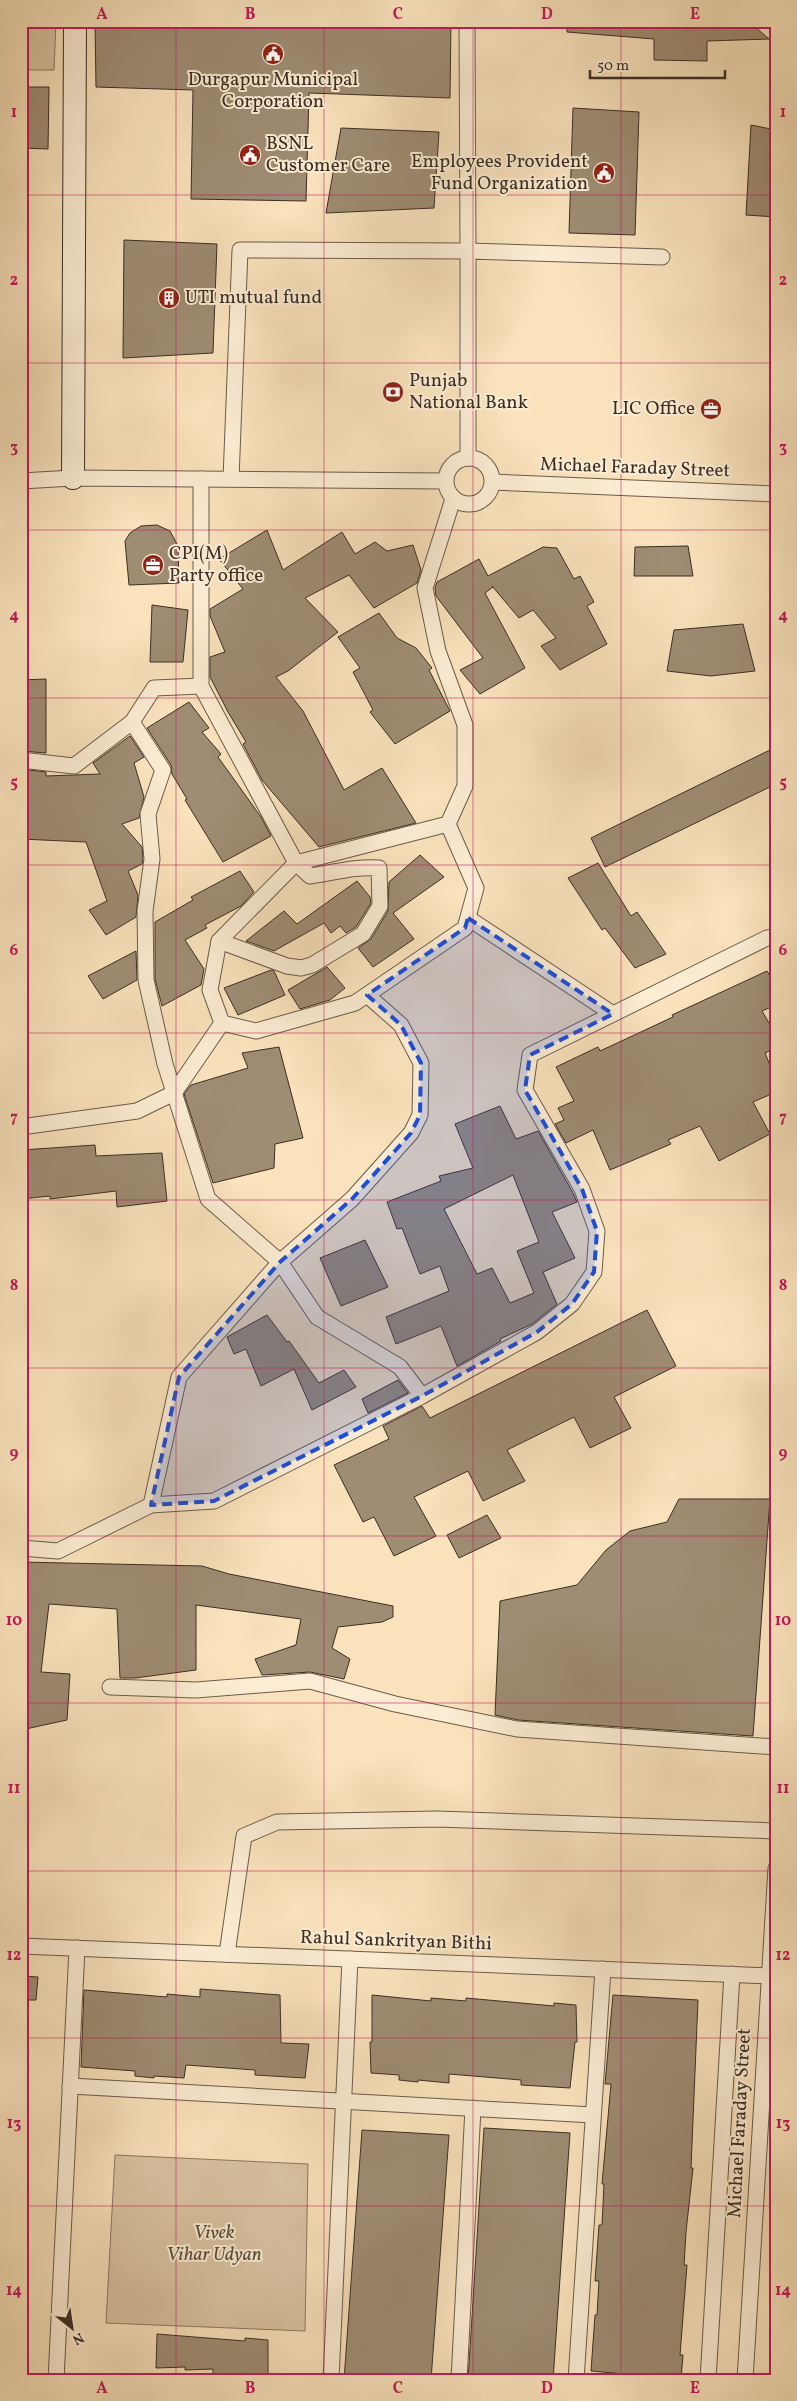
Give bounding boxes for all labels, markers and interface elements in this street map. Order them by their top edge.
text: A [96,4,108,26]
text: B [245,4,256,26]
text: C [393,4,403,26]
text: D [541,4,553,26]
text: E [690,4,700,26]
public building icon: Durgapur Municipal Corporation [261,42,285,66]
scale bar [590,48,724,80]
text: 50 m [597,56,629,77]
place label: Durgapur Municipal Corporation [188,67,359,115]
text: 1 [11,102,17,124]
text: 1 [780,102,786,124]
place label: BSNL Customer Care [266,131,390,179]
public building icon: BSNL Customer Care [238,143,262,167]
place label: Employees Provident Fund Organization [411,149,588,197]
public building icon: Employees Provident Fund Organization [592,161,616,185]
text: 2 [10,270,18,292]
text: 2 [779,270,787,292]
place label: UTI mutual fund [185,285,322,311]
building icon: UTI mutual fund [157,286,181,310]
place label: Punjab National Bank [409,368,528,416]
bank icon: Punjab National Bank [381,380,405,404]
place label: LIC Office [612,396,695,422]
office icon: LIC Office [699,397,723,421]
text: 3 [10,437,18,459]
text: 3 [779,437,787,459]
street label: Michael Faraday Street [539,452,731,484]
place label: CPI(M) Party office [169,541,263,589]
office icon: CPI(M) Party office [141,553,165,577]
text: 4 [9,605,19,627]
text: 4 [778,605,788,627]
text: 5 [10,772,18,794]
text: 5 [779,772,787,794]
text: 6 [10,940,19,962]
text: 6 [779,940,788,962]
text: 7 [10,1107,18,1129]
text: 7 [779,1107,787,1129]
text: 8 [10,1275,18,1297]
text: 8 [779,1275,787,1297]
text: 9 [10,1443,19,1465]
text: 9 [779,1443,788,1465]
text: 10 [6,1610,22,1632]
text: 10 [775,1610,791,1632]
text: 11 [8,1778,20,1800]
text: 11 [777,1778,789,1800]
street label: Rahul Sankrityan Bithi [300,1925,493,1957]
text: 12 [7,1945,21,1967]
text: 12 [776,1945,790,1967]
street label: Michael Faraday Street [722,2027,758,2219]
text: 13 [7,2113,21,2135]
text: 13 [776,2113,790,2135]
park label: Vivek Vihar Udyan [167,2220,262,2268]
text: 14 [6,2280,22,2302]
text: 14 [775,2280,791,2302]
north arrow [48,2304,98,2354]
text: N [69,2327,87,2349]
text: A [96,2378,108,2400]
text: B [245,2378,256,2400]
text: C [393,2378,403,2400]
text: D [541,2378,553,2400]
text: E [690,2378,700,2400]

